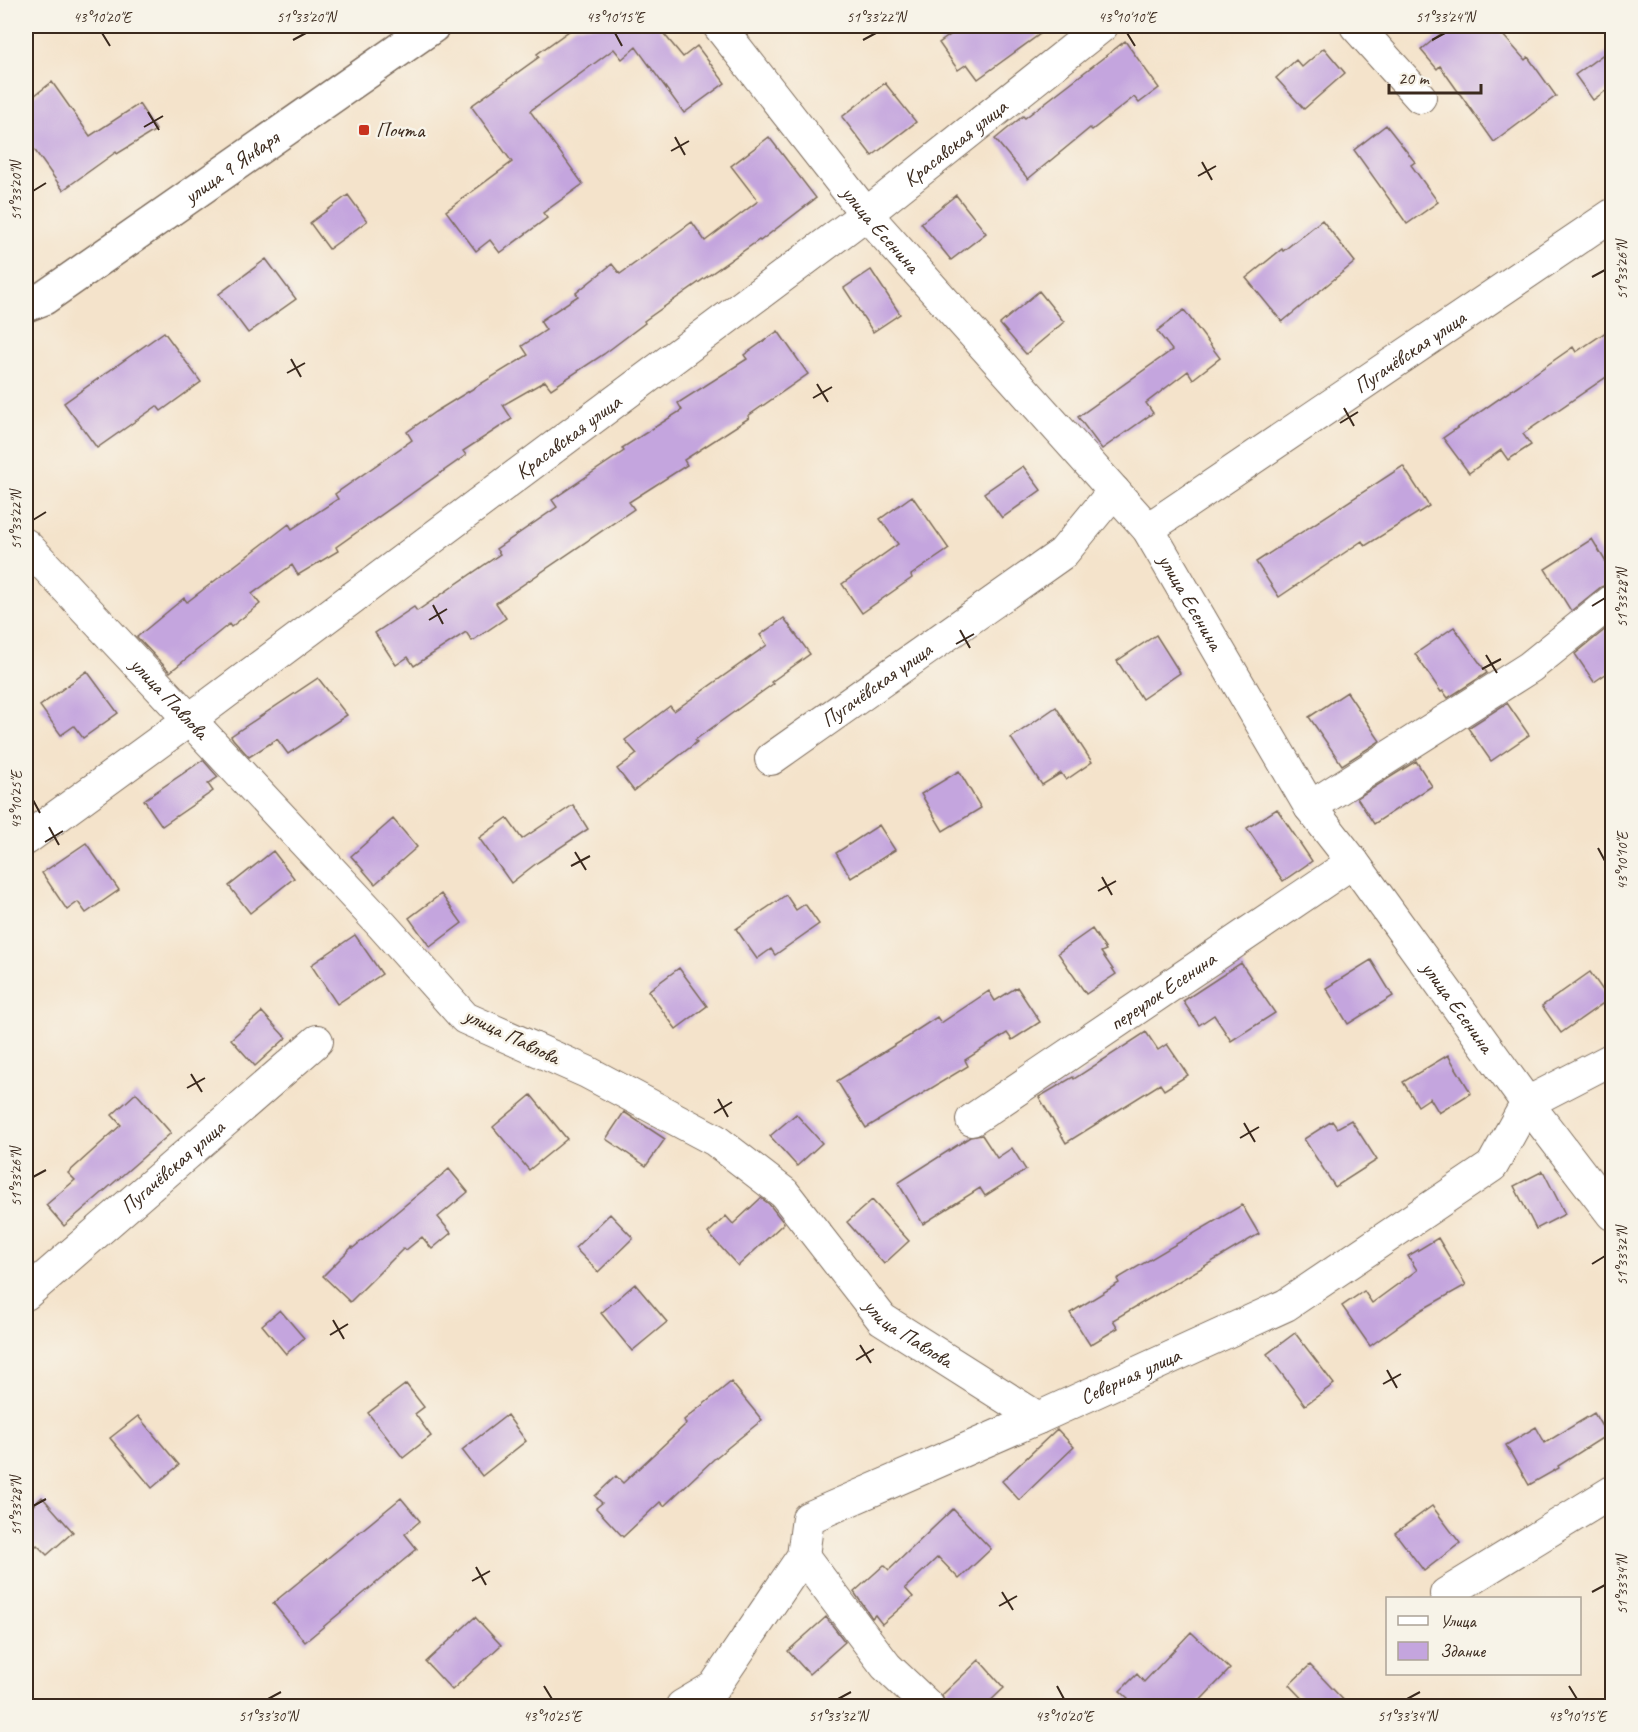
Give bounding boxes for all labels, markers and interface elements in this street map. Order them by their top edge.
text: 43°10'20"E [73,8,133,27]
text: 51°33'20"N [276,8,339,27]
text: 43°10'15"E [586,8,646,27]
text: 51°33'22"N [846,8,909,27]
text: 43°10'10"E [1098,8,1158,27]
text: 51°33'24"N [1415,8,1478,27]
scale bar [1389,57,1480,95]
text: 20 m [1398,67,1431,89]
street label: Красавская улица [898,92,1014,192]
place label: Почта [376,117,426,143]
marker: Почта [357,123,371,137]
street label: улица 9 Января [177,124,285,210]
text: 51°33'20"N [7,158,26,221]
street label: улица Есенина [835,179,927,280]
text: 51°33'26"N [1613,237,1632,300]
street label: Пугачёвская улица [1349,304,1472,399]
street label: Красавская улица [510,388,628,485]
text: 51°33'22"N [7,487,26,550]
street label: улица Есенина [1151,548,1230,657]
text: 51°33'28"N [1613,565,1632,628]
street label: Пугачёвская улица [816,636,938,733]
street label: улица Павлова [123,650,216,746]
text: 43°10'25"E [7,769,26,829]
text: 43°10'10"E [1613,830,1632,890]
street label: переулок Есенина [1104,945,1222,1036]
street label: улица Есенина [1415,955,1501,1060]
street label: улица Павлова [458,1001,566,1071]
street label: Пугачёвская улица [115,1113,231,1219]
text: 51°33'26"N [7,1144,26,1207]
text: 51°33'32"N [1613,1223,1632,1286]
street label: улица Павлова [857,1292,960,1375]
street label: Северная улица [1076,1341,1186,1410]
text: 51°33'28"N [7,1473,26,1536]
text: 51°33'34"N [1613,1552,1632,1615]
legend [1386,1597,1581,1675]
text: Улица [1440,1610,1477,1632]
text: Здание [1440,1640,1486,1662]
text: 51°33'30"N [238,1707,301,1726]
text: 43°10'25"E [523,1707,583,1726]
text: 51°33'32"N [808,1707,871,1726]
text: 43°10'20"E [1035,1707,1095,1726]
text: 51°33'34"N [1377,1707,1440,1726]
text: 43°10'15"E [1548,1707,1608,1726]

